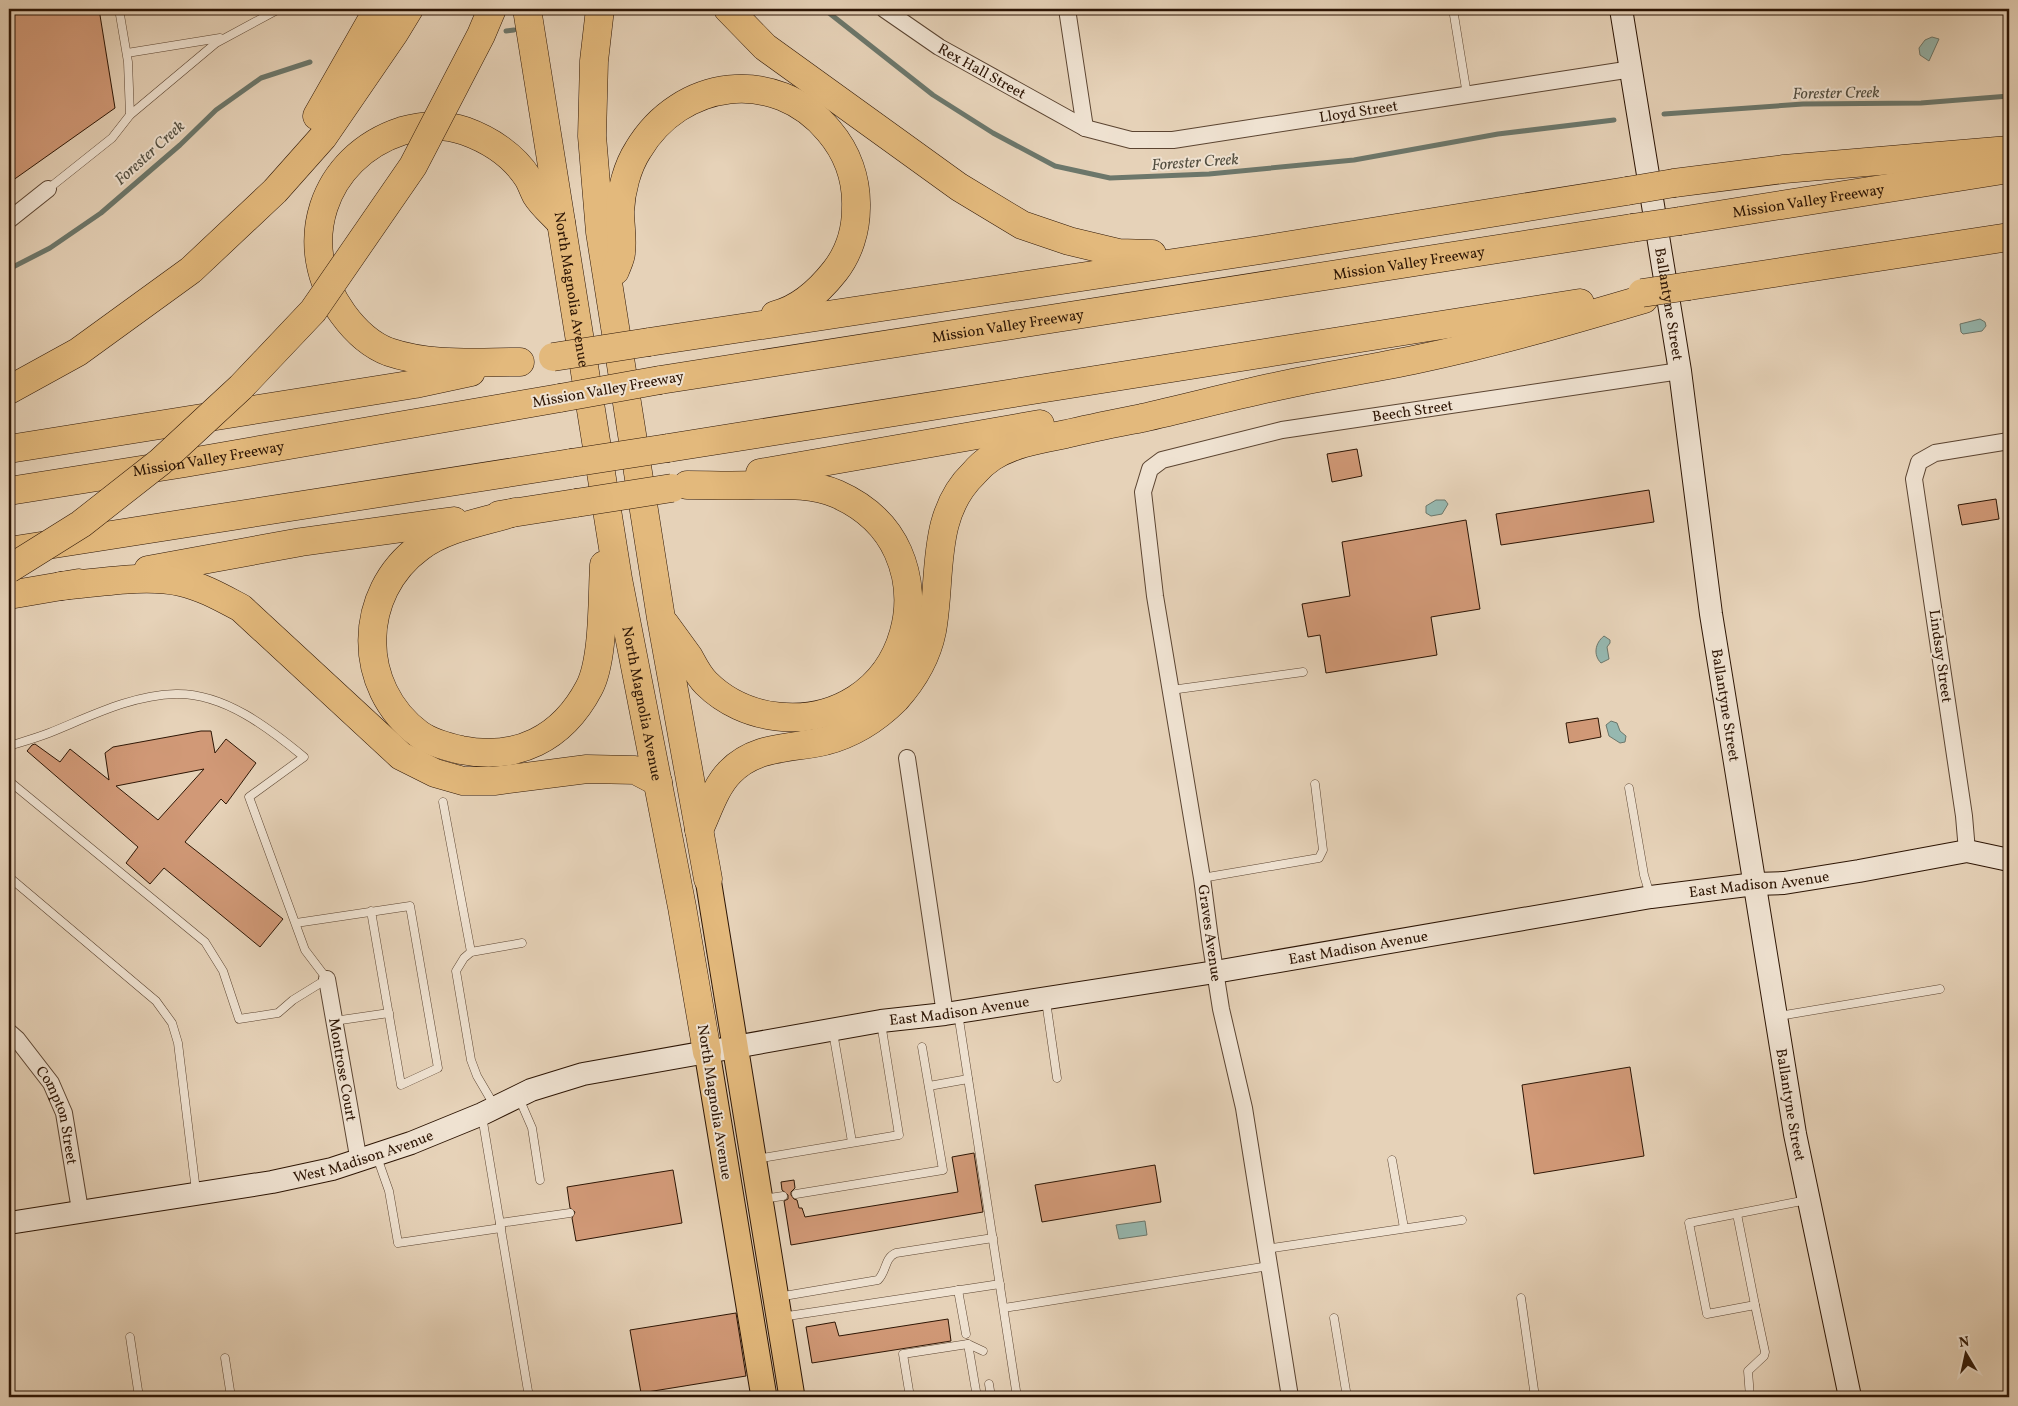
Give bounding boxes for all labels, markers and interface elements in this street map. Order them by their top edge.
street label: Rex Hall Street [933,39,1029,105]
water label: Forester Creek [1792,82,1880,106]
street label: Lloyd Street [1318,96,1400,129]
water label: Forester Creek [111,116,191,191]
water label: Forester Creek [1151,149,1240,177]
street label: Mission Valley Freeway [1731,180,1886,225]
street label: North Magnolia Avenue [548,210,593,369]
street label: Mission Valley Freeway [1332,242,1487,287]
street label: Ballantyne Street [1648,246,1687,362]
street label: Mission Valley Freeway [931,305,1086,349]
street label: Mission Valley Freeway [531,367,686,414]
street label: Beech Street [1371,396,1455,428]
street label: Mission Valley Freeway [131,437,286,483]
street label: Lindsay Street [1923,608,1956,704]
street label: North Magnolia Avenue [615,625,666,783]
street label: Ballantyne Street [1705,647,1744,763]
street label: East Madison Avenue [1688,867,1831,904]
street label: Graves Avenue [1191,883,1226,983]
street label: East Madison Avenue [1287,927,1430,971]
street label: East Madison Avenue [888,992,1031,1032]
street label: Montrose Court [322,1017,361,1123]
street label: North Magnolia Avenue [691,1023,736,1181]
street label: Ballantyne Street [1769,1047,1809,1163]
street label: Compton Street [30,1062,81,1166]
street label: West Madison Avenue [292,1126,437,1189]
north arrow [1940,1328,1990,1378]
text: N [1958,1332,1971,1353]

